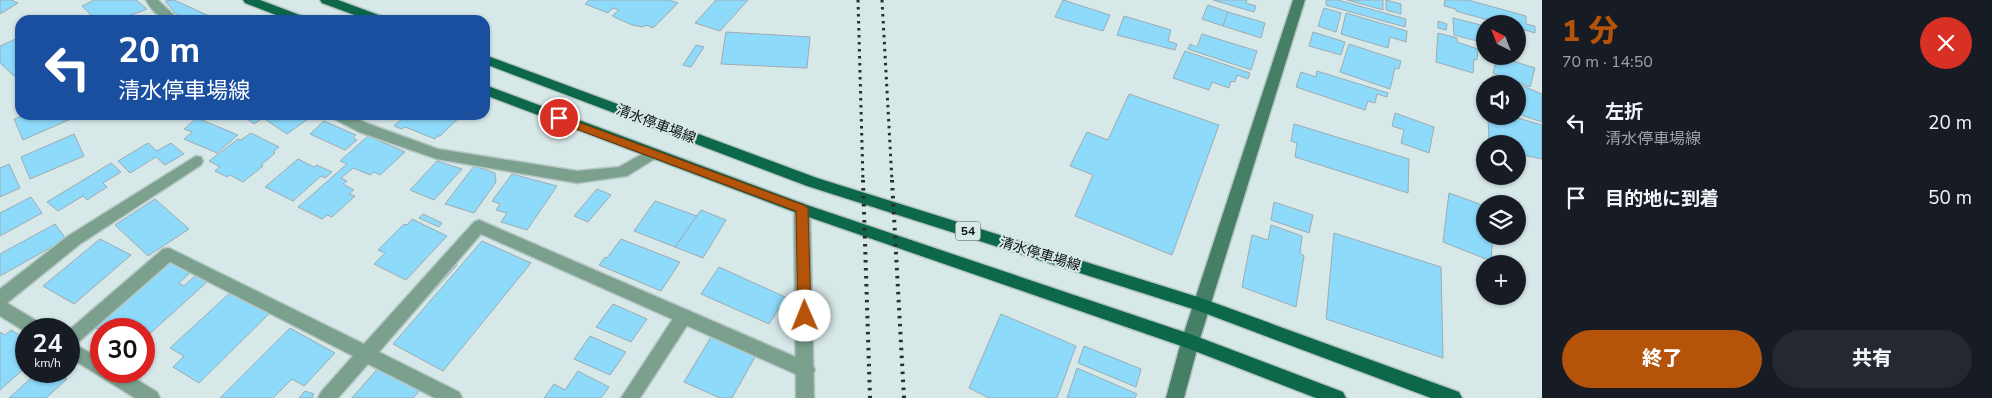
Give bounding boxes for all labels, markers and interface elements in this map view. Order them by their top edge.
text: 1 分 [1562,11,1618,52]
north arrow [1476,15,1526,65]
map controls [1476,15,1526,305]
button: close [1920,17,1972,69]
text: 20 m [118,27,200,74]
icon: left [35,35,100,100]
text: 70 m · 14:50 [1562,51,1653,73]
button: sound [1476,75,1526,125]
text: 清水停車場線 [118,76,250,106]
pin [538,97,580,139]
text: 左折 [1605,99,1643,125]
street label: 清水停車場線 [613,100,699,148]
icon: arrive [545,104,573,132]
icon: left [1562,109,1590,137]
text: 20 m [1928,110,1972,136]
text: 清水停車場線 [1605,128,1701,150]
button: search [1476,135,1526,185]
icon: arrive [1562,184,1590,212]
text: 50 m [1928,185,1972,211]
text: 目的地に到着 [1605,186,1719,212]
button: layers [1476,195,1526,245]
road number: 54 [956,222,980,240]
street label: 清水停車場線 [997,233,1083,275]
button: + [1476,255,1526,305]
position arrow [778,289,830,341]
speed limit sign: 30 [90,318,155,383]
text: 24 [32,327,63,361]
button: 終了 [1562,330,1762,388]
button: 共有 [1772,330,1972,388]
text: km/h [34,355,61,371]

